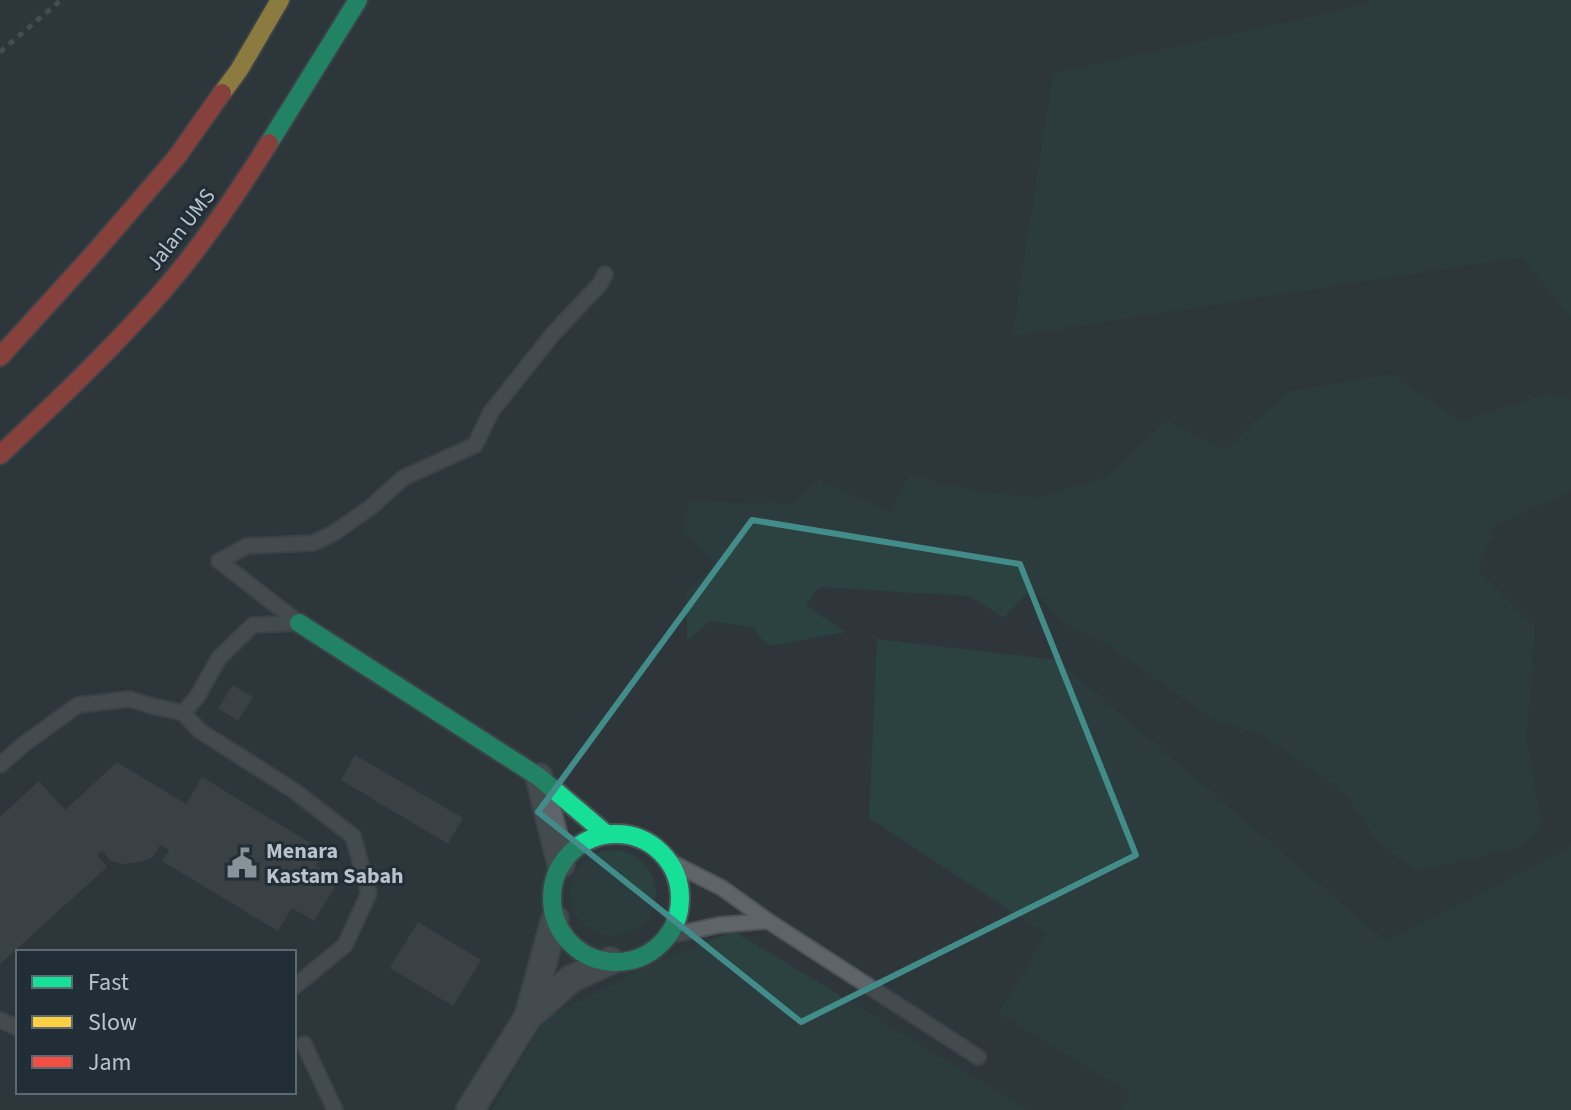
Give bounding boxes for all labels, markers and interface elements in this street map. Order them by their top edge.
street label: Jalan UMS [138,182,223,278]
place label: Menara Kastam Sabah [266,835,404,892]
public building icon: Menara Kastam Sabah [225,846,259,880]
legend [16,950,296,1094]
text: Fast [88,965,129,1000]
text: Slow [88,1005,137,1040]
text: Jam [88,1045,132,1080]

